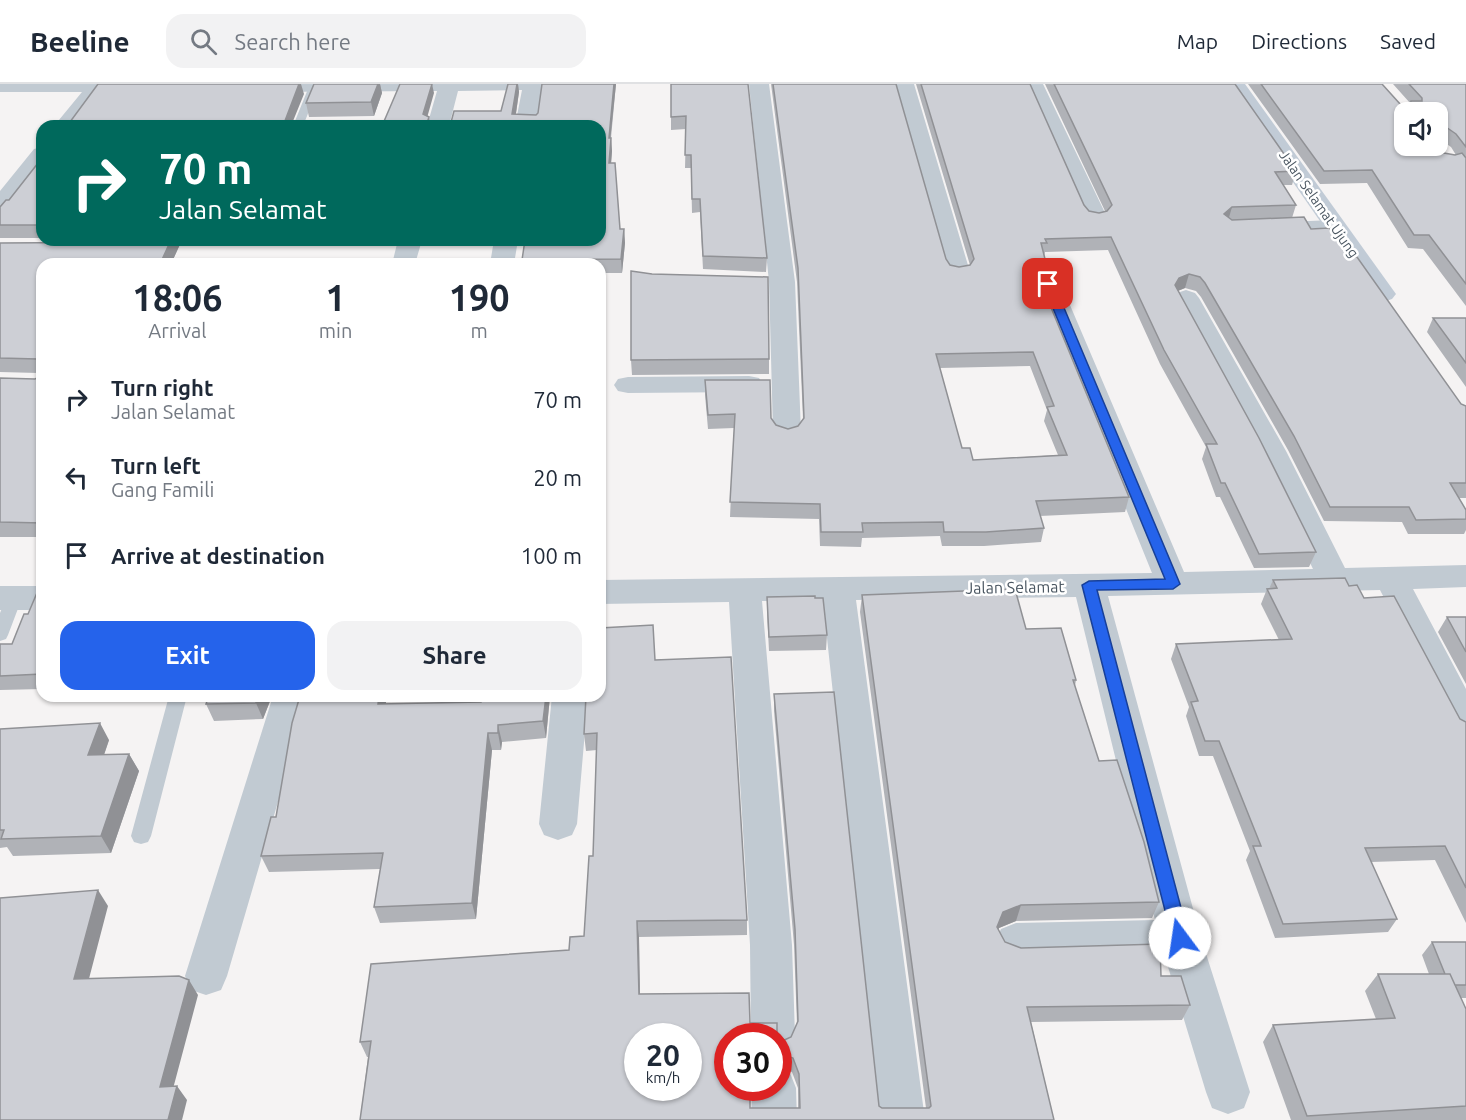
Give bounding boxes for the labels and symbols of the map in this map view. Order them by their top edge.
street label: Jalan Selamat Ujung [1276,147,1362,261]
pin [1022,258,1073,309]
street label: Jalan Selamat [965,577,1066,597]
position arrow [1148,906,1212,970]
speed limit sign: 30 [714,1023,792,1101]

